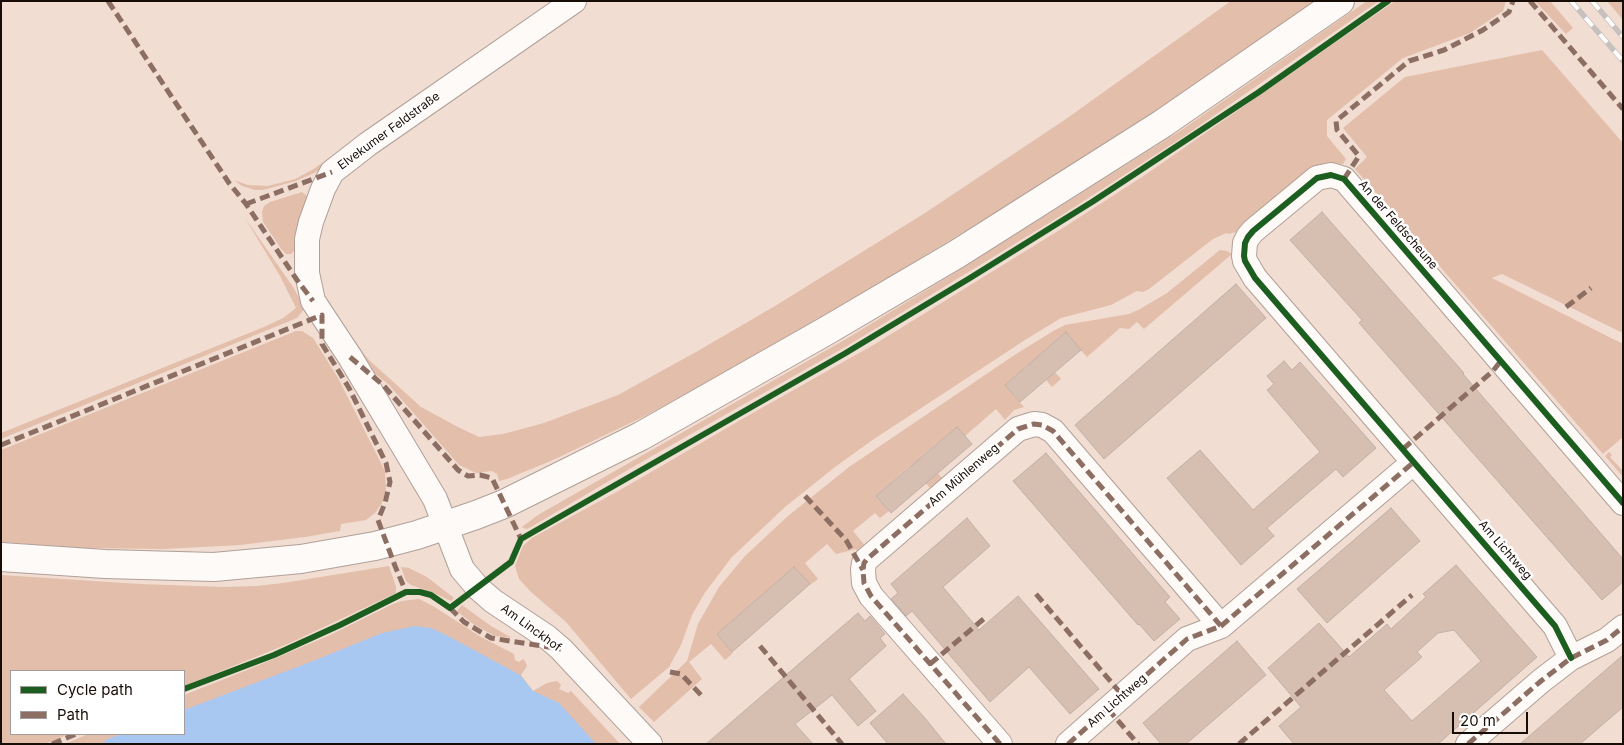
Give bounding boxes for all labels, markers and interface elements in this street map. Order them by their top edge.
street label: Elvekumer Feldstraße [335,89,443,173]
street label: An der Feldscheune [1355,178,1441,272]
street label: Am Mühlenweg [926,441,1002,509]
street label: Am Lichtweg [1475,517,1535,583]
street label: Am Linckhof [498,601,564,655]
legend [10,670,185,735]
street label: Am Lichtweg [1084,671,1150,731]
text: Cycle path [57,680,133,699]
scale bar [1454,702,1530,734]
text: Path [57,705,89,724]
text: 20 m [1460,711,1496,730]

